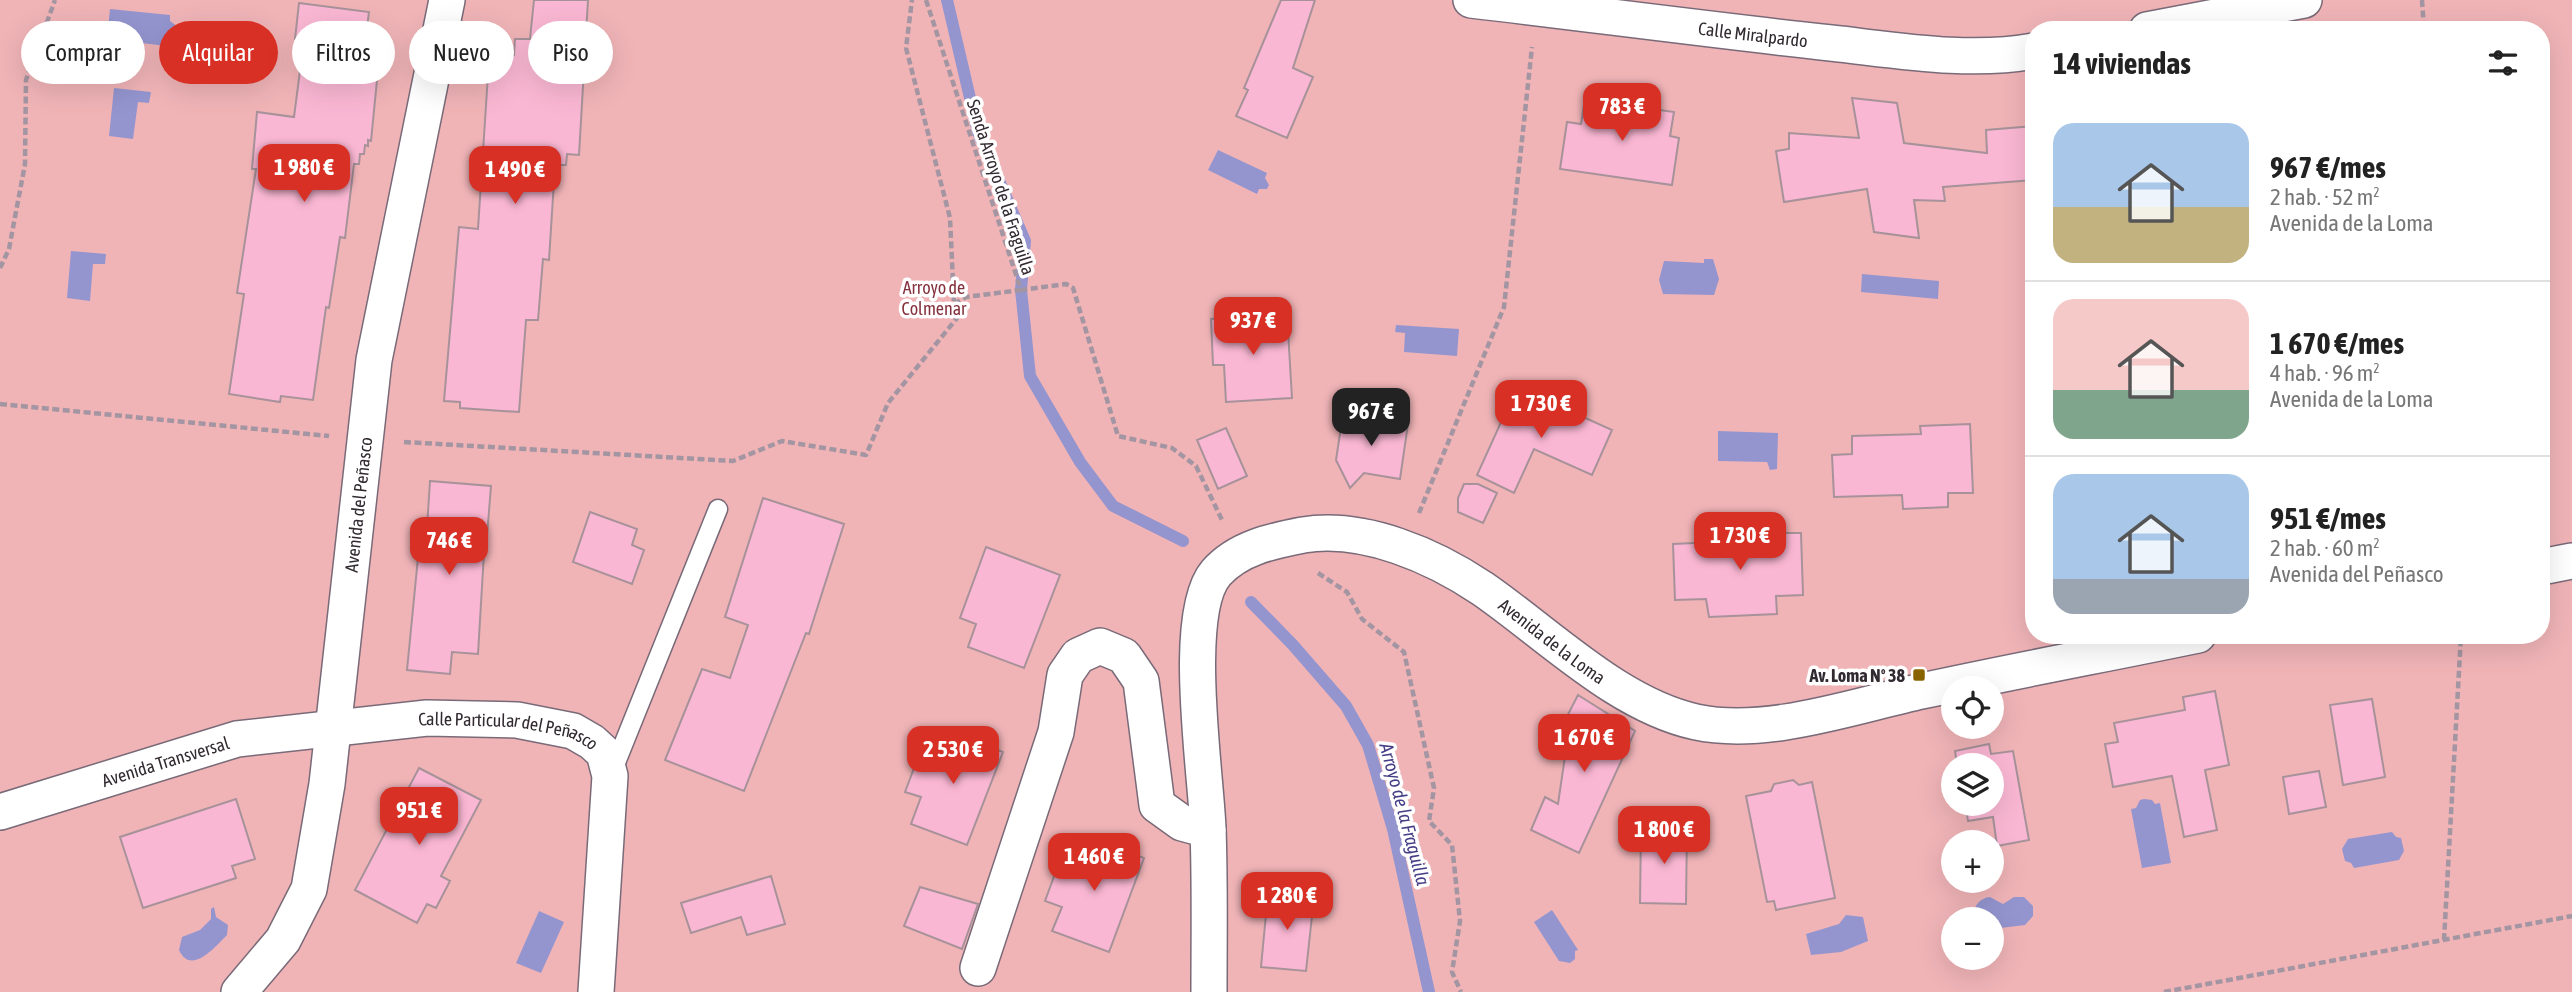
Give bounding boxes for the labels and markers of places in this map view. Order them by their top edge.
pin: 783 € [1573,83,1671,143]
pin: 1 980 € [239,144,369,204]
pin: 1 490 € [450,146,580,206]
pin: 937 € [1204,298,1302,357]
pin: 1 730 € [1476,380,1606,440]
pin: 967 € [1322,388,1420,448]
pin: 1 730 € [1675,512,1805,572]
pin: 746 € [400,518,498,577]
place label: Av. Loma Nº 38 [1809,665,1906,686]
marker: Av. Loma Nº 38 [1911,667,1927,683]
pin: 1 670 € [1519,714,1649,774]
pin: 2 530 € [888,726,1018,786]
pin: 951 € [370,788,468,847]
pin: 1 800 € [1599,806,1729,866]
pin: 1 460 € [1029,834,1159,893]
pin: 1 280 € [1222,872,1352,932]

